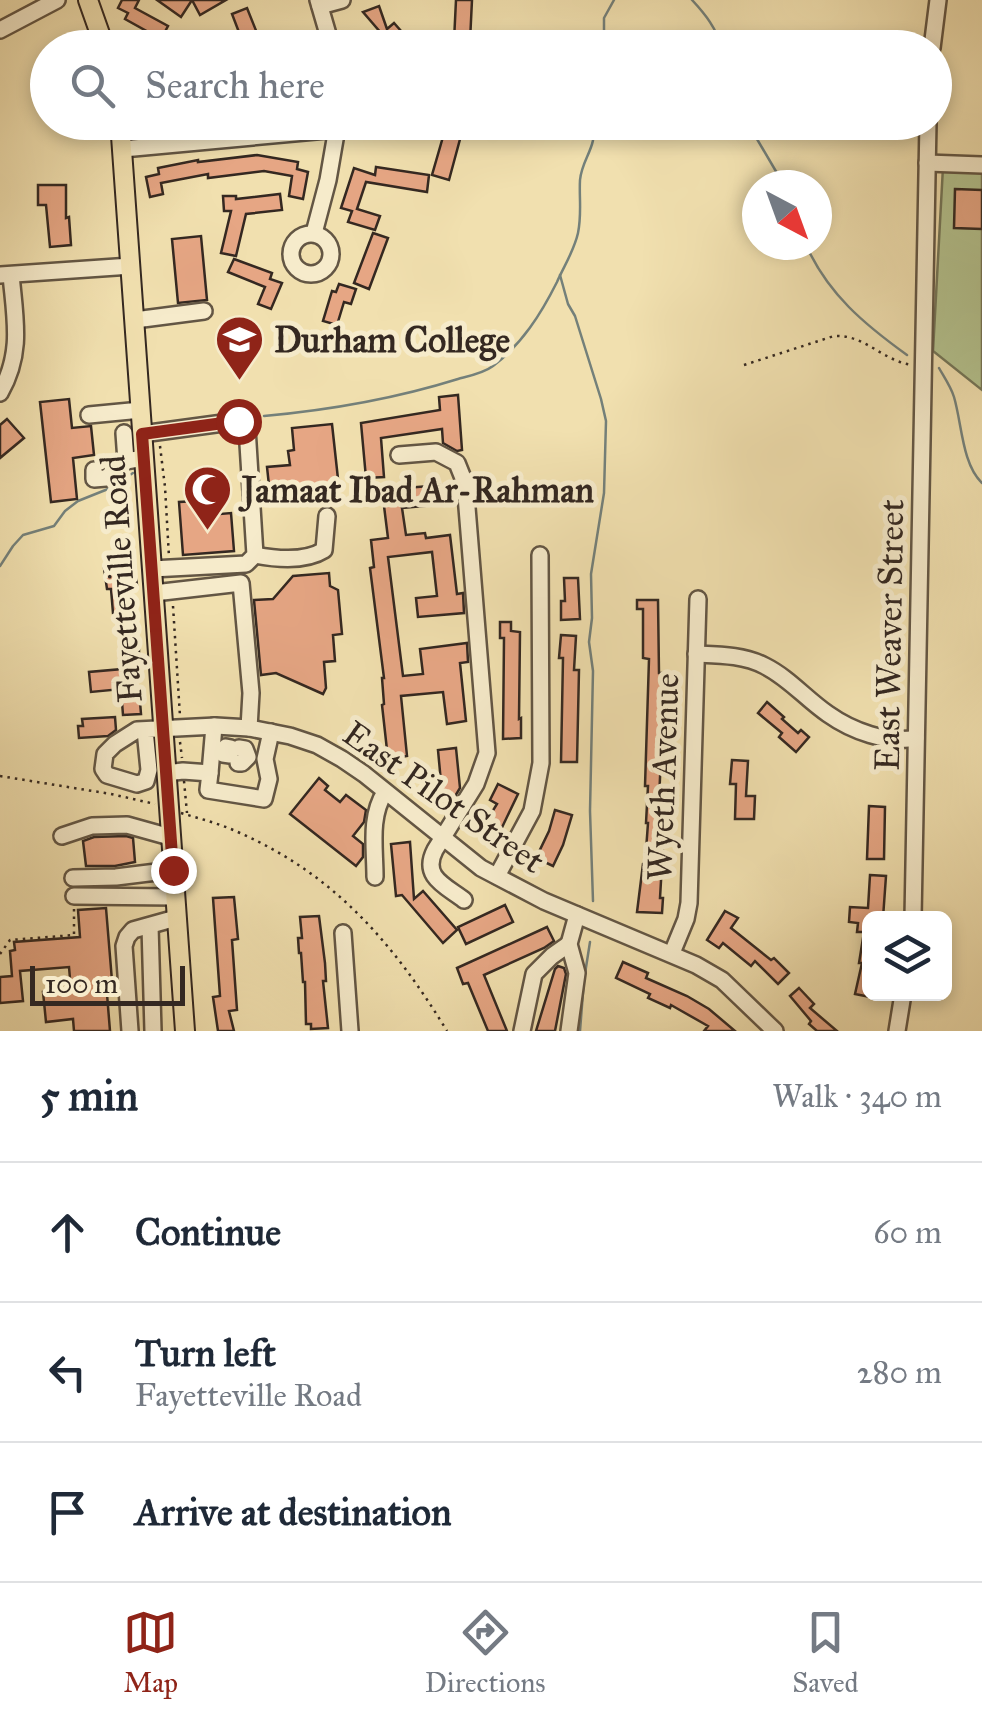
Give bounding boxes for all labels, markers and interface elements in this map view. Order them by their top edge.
search box [30,30,952,140]
icon: search [65,58,120,113]
text: Search here [145,62,325,108]
north arrow [742,170,832,260]
school or university icon: Durham College [213,314,265,382]
place label: Durham College [274,319,511,362]
route start [216,399,262,445]
street label: Fayetteville Road [91,453,152,704]
mosque icon: Jamaat Ibad Ar-Rahman [181,464,233,532]
place label: Jamaat Ibad Ar-Rahman [238,469,594,512]
street label: East Weaver Street [866,499,913,771]
street label: Wyeth Avenue [638,672,689,882]
street label: East Pilot Street [335,712,553,883]
route end [151,848,197,894]
map controls [862,911,952,1001]
button: layers [862,911,952,1001]
scale bar [30,961,185,1006]
text: 100 m [45,966,118,1001]
text: 5 min [40,1070,138,1122]
text: Walk · 340 m [772,1077,942,1116]
icon: ahead [40,1205,95,1260]
text: Continue [135,1209,281,1255]
text: 60 m [873,1213,942,1252]
text: Turn left [135,1330,276,1376]
icon: left [40,1345,95,1400]
text: 280 m [857,1353,942,1392]
text: Fayetteville Road [135,1376,362,1415]
icon: arrive [40,1485,95,1540]
text: Arrive at destination [135,1489,452,1535]
tab: Map [123,1605,178,1700]
tab: Directions [425,1605,546,1700]
tab: Saved [792,1605,859,1700]

